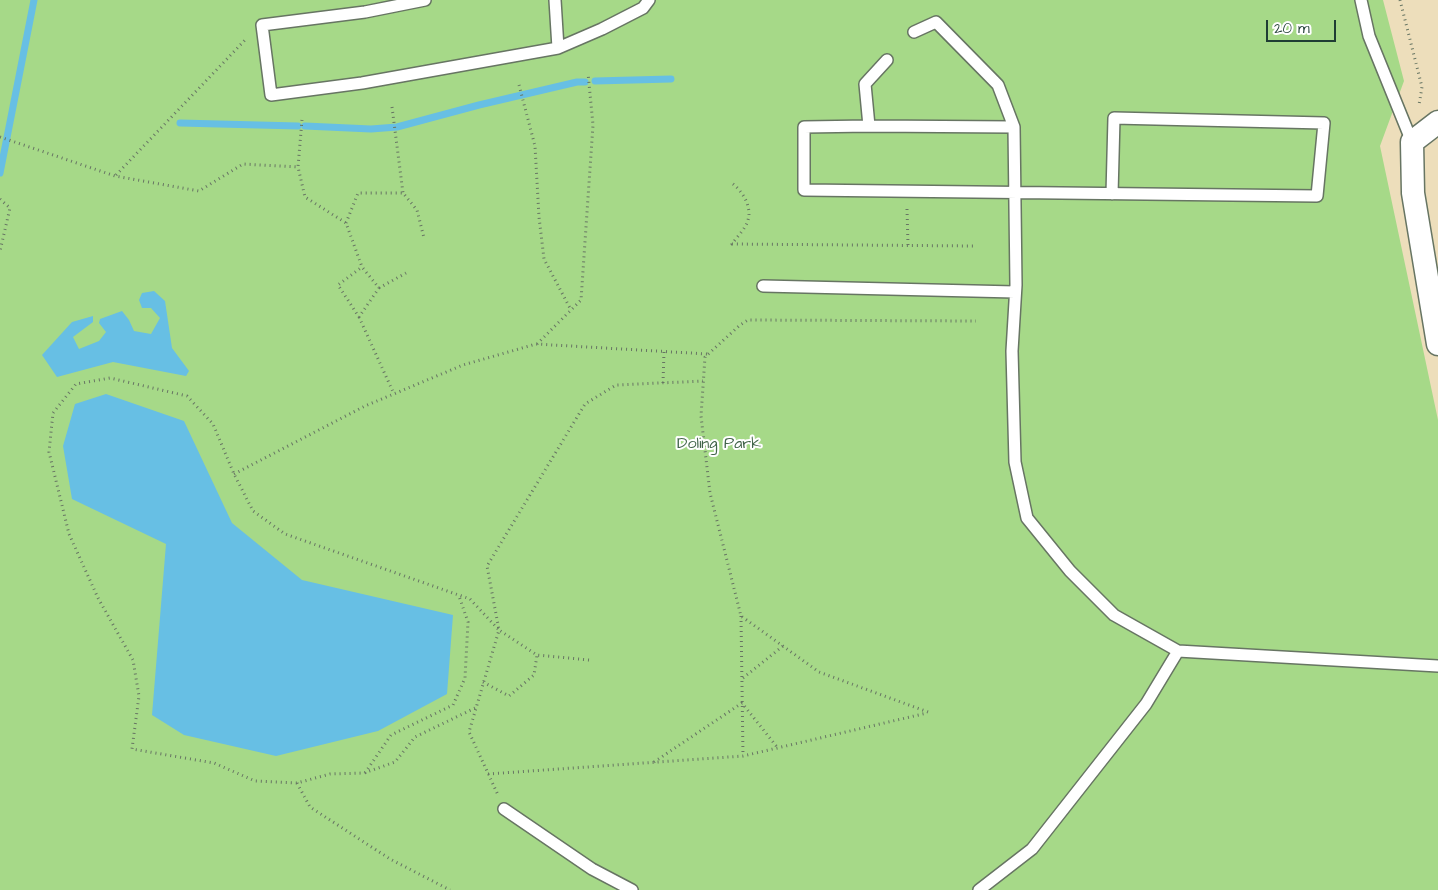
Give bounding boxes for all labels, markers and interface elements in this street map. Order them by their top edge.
scale bar [1268,10,1338,42]
text: 20 m [1274,18,1310,39]
park label: Doling Park [677,435,761,455]

